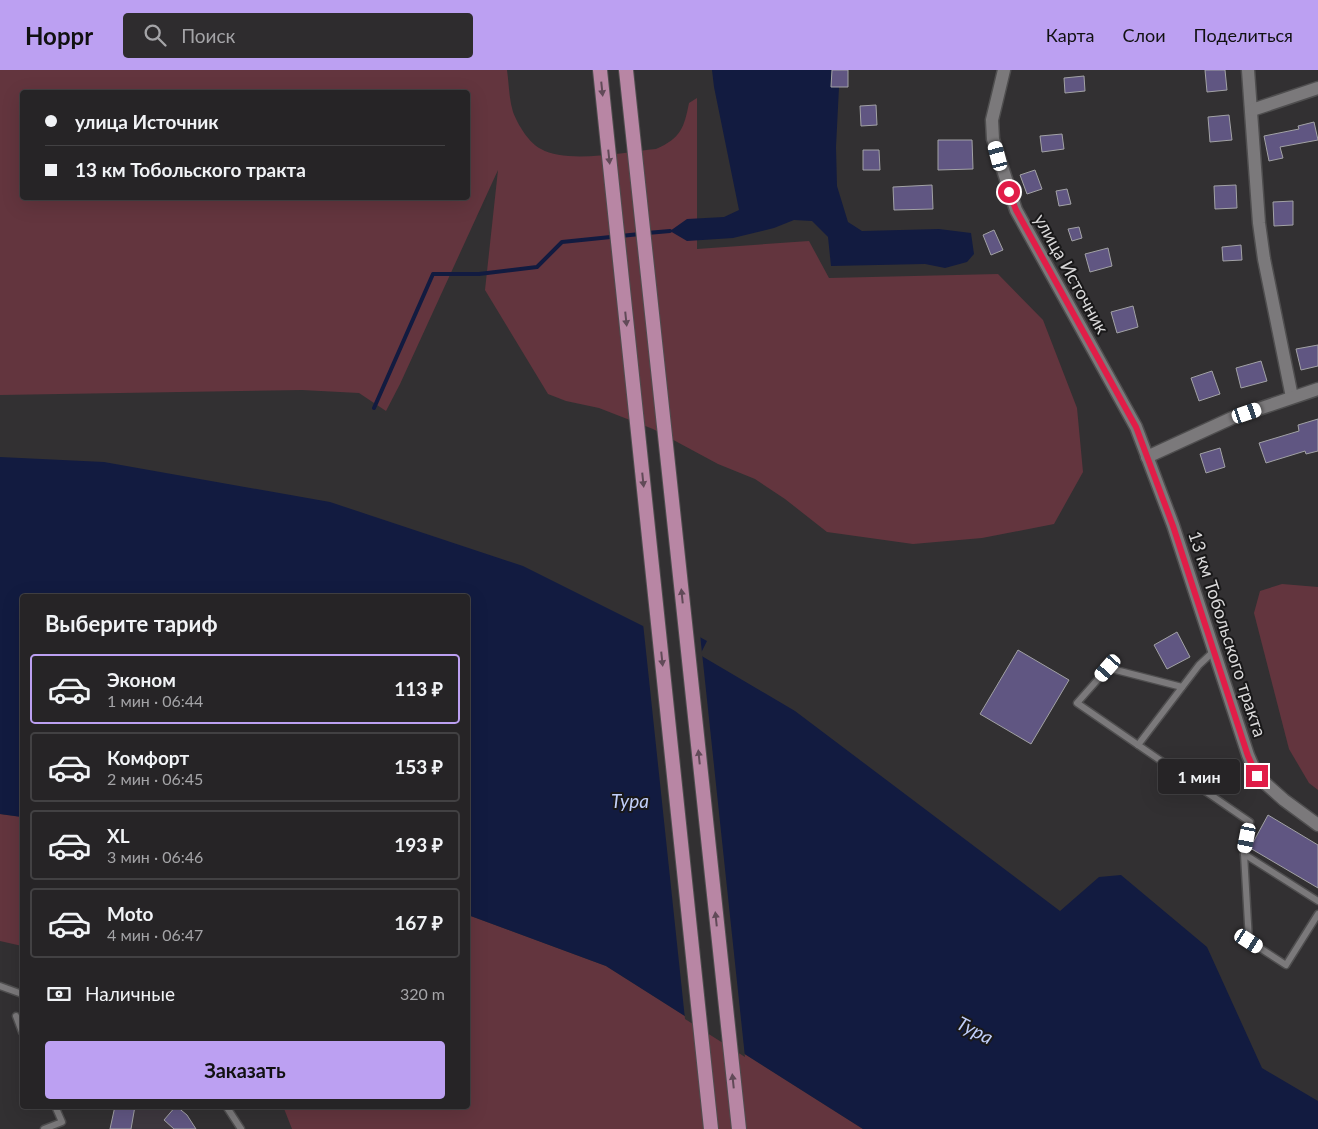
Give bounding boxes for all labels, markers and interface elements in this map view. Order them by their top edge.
search box [123,13,473,58]
text: Hoppr [25,21,93,50]
icon: search [141,21,169,49]
text: Поиск [181,24,235,47]
text: Карта [1046,24,1094,46]
text: Слои [1122,24,1166,46]
text: Поделиться [1194,24,1293,46]
one-way arrow [598,82,606,98]
text: улица Источник [75,110,219,133]
car [986,140,1009,172]
one-way arrow [605,149,613,165]
text: 13 км Тобольского тракта [75,158,306,181]
route start [998,181,1020,203]
street label: улица Источник [1030,210,1114,338]
one-way arrow [622,311,630,327]
car [1230,401,1263,425]
one-way arrow [639,473,647,489]
street label: 13 км Тобольского тракта [1184,528,1272,739]
one-way arrow [677,587,685,603]
text: Выберите тариф [45,610,218,637]
one-way arrow [658,652,666,668]
car [1092,652,1123,684]
icon: car [47,667,92,712]
text: Эконом [107,668,176,691]
text: 113 ₽ [394,677,443,700]
text: 1 мин · 06:44 [107,691,203,710]
icon: car [47,745,92,790]
text: Комфорт [107,746,189,769]
one-way arrow [695,749,703,765]
text: 153 ₽ [394,755,443,778]
callout: 1 мин [1157,758,1240,794]
route end [1246,765,1268,787]
text: 1 мин [1177,767,1221,786]
text: 2 мин · 06:45 [107,769,203,788]
water label: Тура [611,789,649,812]
car [1236,822,1257,854]
icon: car [47,823,92,868]
text: XL [107,824,130,847]
text: 193 ₽ [394,833,443,856]
text: 3 мин · 06:46 [107,847,203,866]
icon: car [47,901,92,946]
text: Moto [107,902,153,925]
text: 167 ₽ [394,911,443,934]
one-way arrow [712,911,720,927]
text: 4 мин · 06:47 [107,925,203,944]
car [1232,927,1265,955]
icon: cash [45,980,73,1008]
text: Наличные [85,982,175,1005]
text: 320 m [400,984,445,1003]
water label: Тура [953,1011,997,1048]
button: Заказать [45,1041,445,1099]
one-way arrow [729,1072,737,1088]

